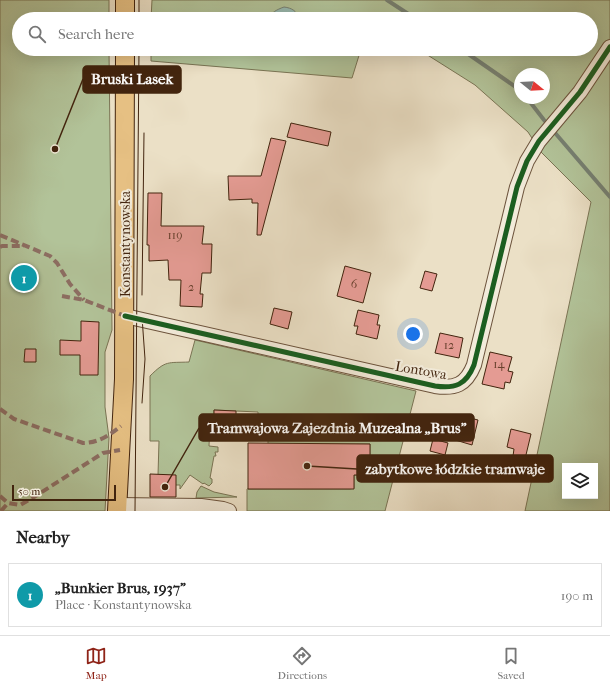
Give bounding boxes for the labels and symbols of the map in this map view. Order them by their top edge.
callout: Bruski Lasek [83,66,181,93]
north arrow [514,68,550,104]
text: Bruski Lasek [91,70,174,88]
street label: Konstantynowska [117,190,134,297]
house number: 119 [168,228,182,242]
pin: 1 [11,263,37,293]
house number: 6 [351,277,358,291]
house number: 2 [188,280,194,294]
your location [403,324,423,344]
house number: 12 [444,338,454,352]
house number: 14 [493,357,506,371]
street label: Lontowa [394,358,449,383]
callout: Tramwajowa Zajezdnia Muzealna „Brus” [199,414,474,441]
text: Tramwajowa Zajezdnia Muzealna „Brus” [207,419,467,437]
callout: zabytkowe łódzkie tramwaje [357,455,553,482]
text: zabytkowe łódzkie tramwaje [364,460,545,478]
scale bar [12,483,116,502]

